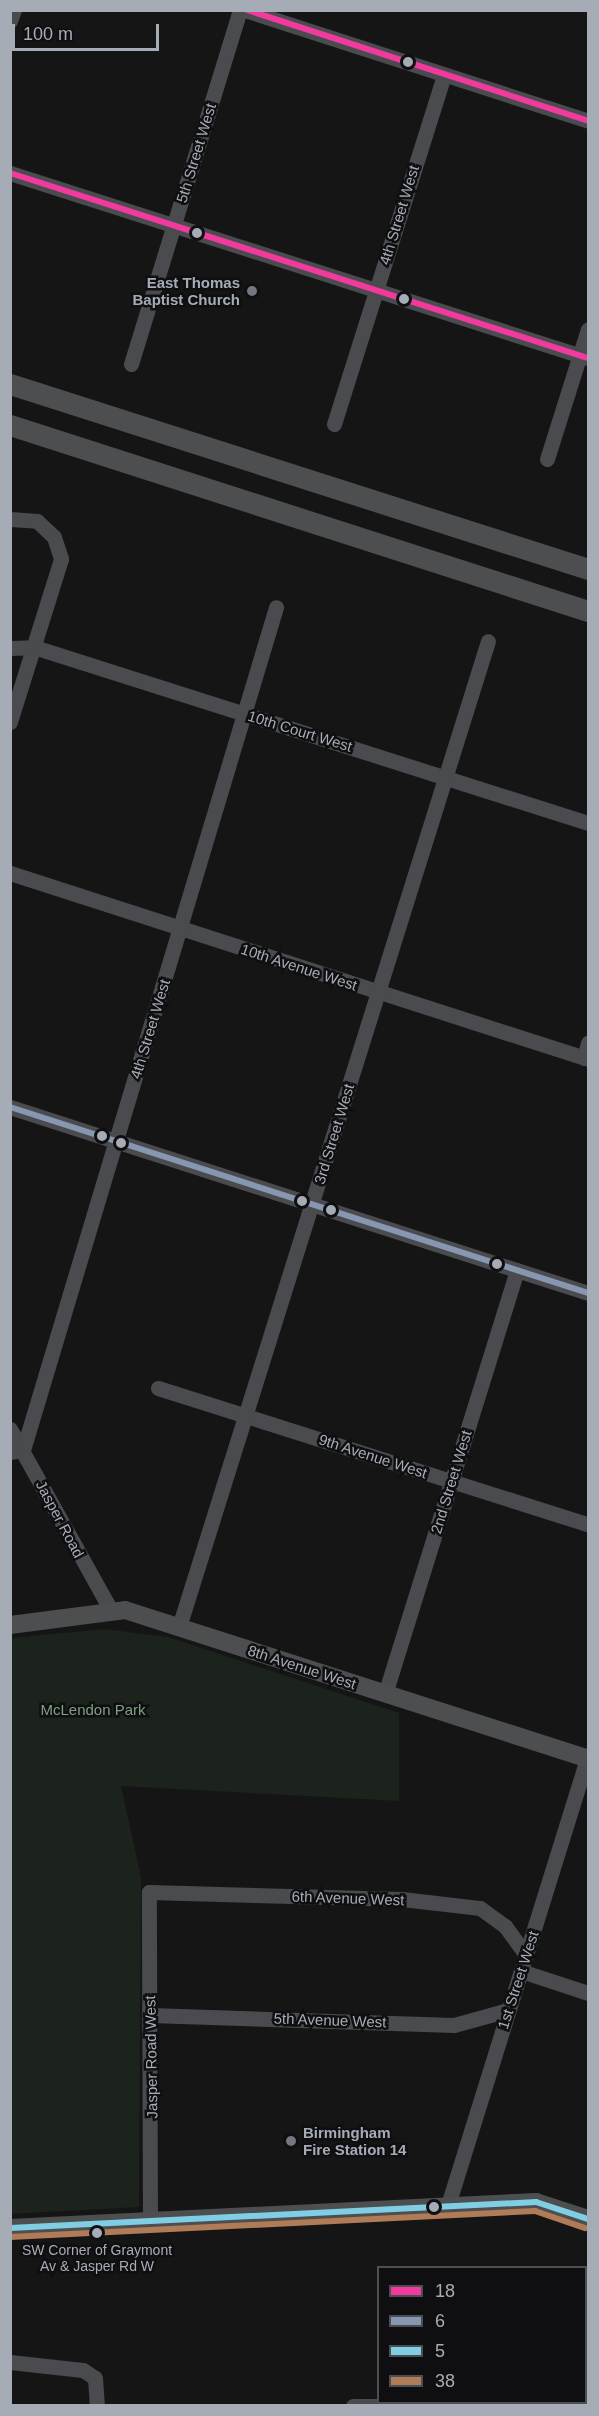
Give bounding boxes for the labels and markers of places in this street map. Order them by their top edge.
unlabelled marker [402,56,414,68]
unlabelled marker [191,227,203,239]
place label: East Thomas Baptist Church [132,273,240,308]
marker: East Thomas Baptist Church [245,284,259,298]
unlabelled marker [398,293,410,305]
unlabelled marker [96,1130,108,1142]
unlabelled marker [115,1137,127,1149]
unlabelled marker [296,1195,308,1207]
unlabelled marker [325,1204,337,1216]
unlabelled marker [491,1258,503,1270]
place label: Birmingham Fire Station 14 [303,2123,406,2158]
marker: Birmingham Fire Station 14 [284,2134,298,2148]
unlabelled marker [428,2201,440,2213]
marker: SW Corner of Graymont Av & Jasper Rd W [91,2227,103,2239]
place label: SW Corner of Graymont Av & Jasper Rd W [22,2242,172,2274]

